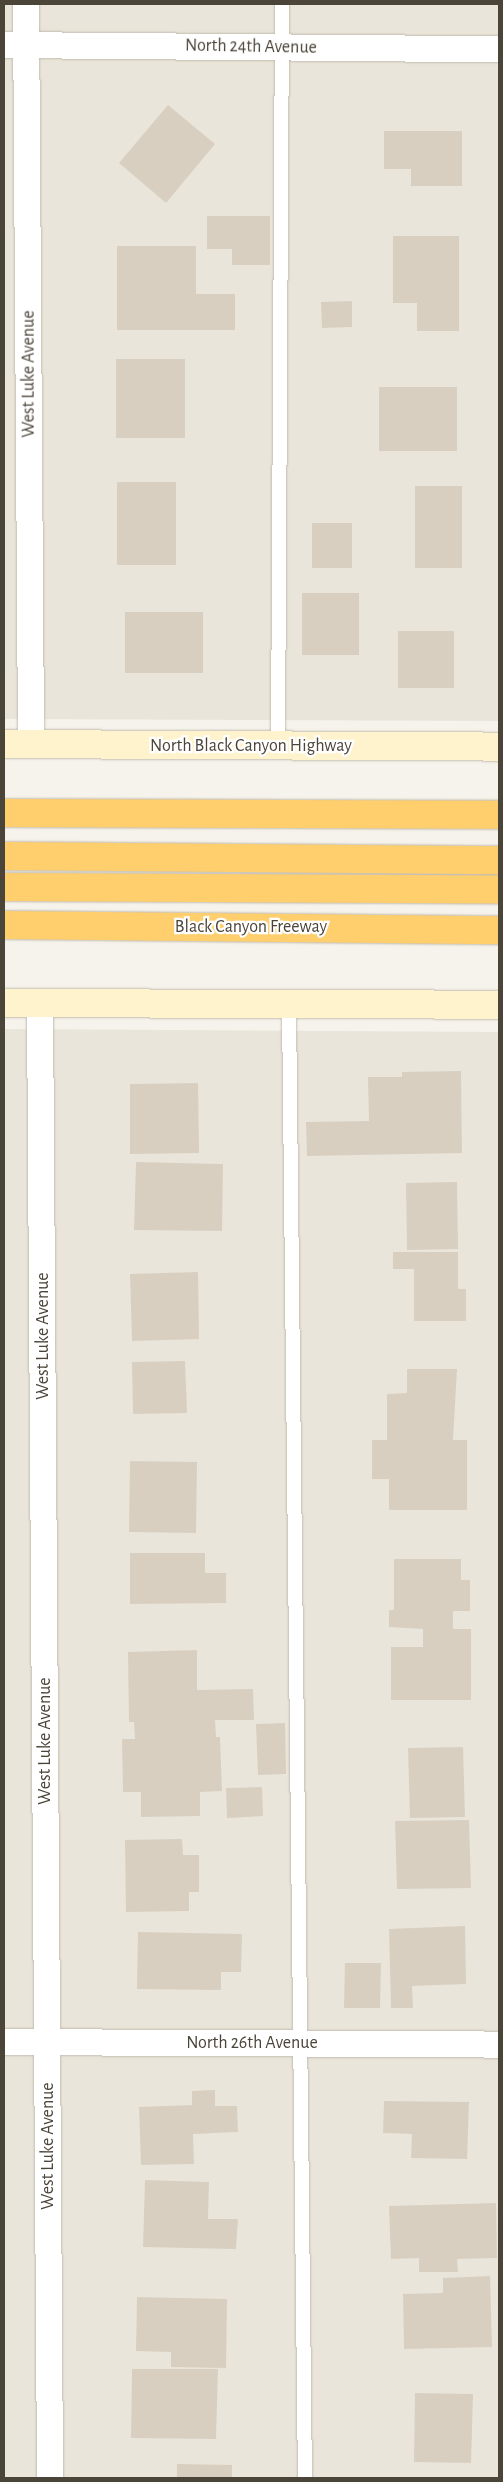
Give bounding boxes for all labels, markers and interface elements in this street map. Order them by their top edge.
street label: North 24th Avenue [185,35,317,59]
street label: West Luke Avenue [18,310,40,438]
street label: North Black Canyon Highway [150,735,352,757]
street label: Black Canyon Freeway [175,916,327,938]
street label: West Luke Avenue [32,1272,54,1400]
street label: West Luke Avenue [34,1677,56,1805]
street label: North 26th Avenue [186,2032,318,2054]
street label: West Luke Avenue [37,2082,59,2210]

